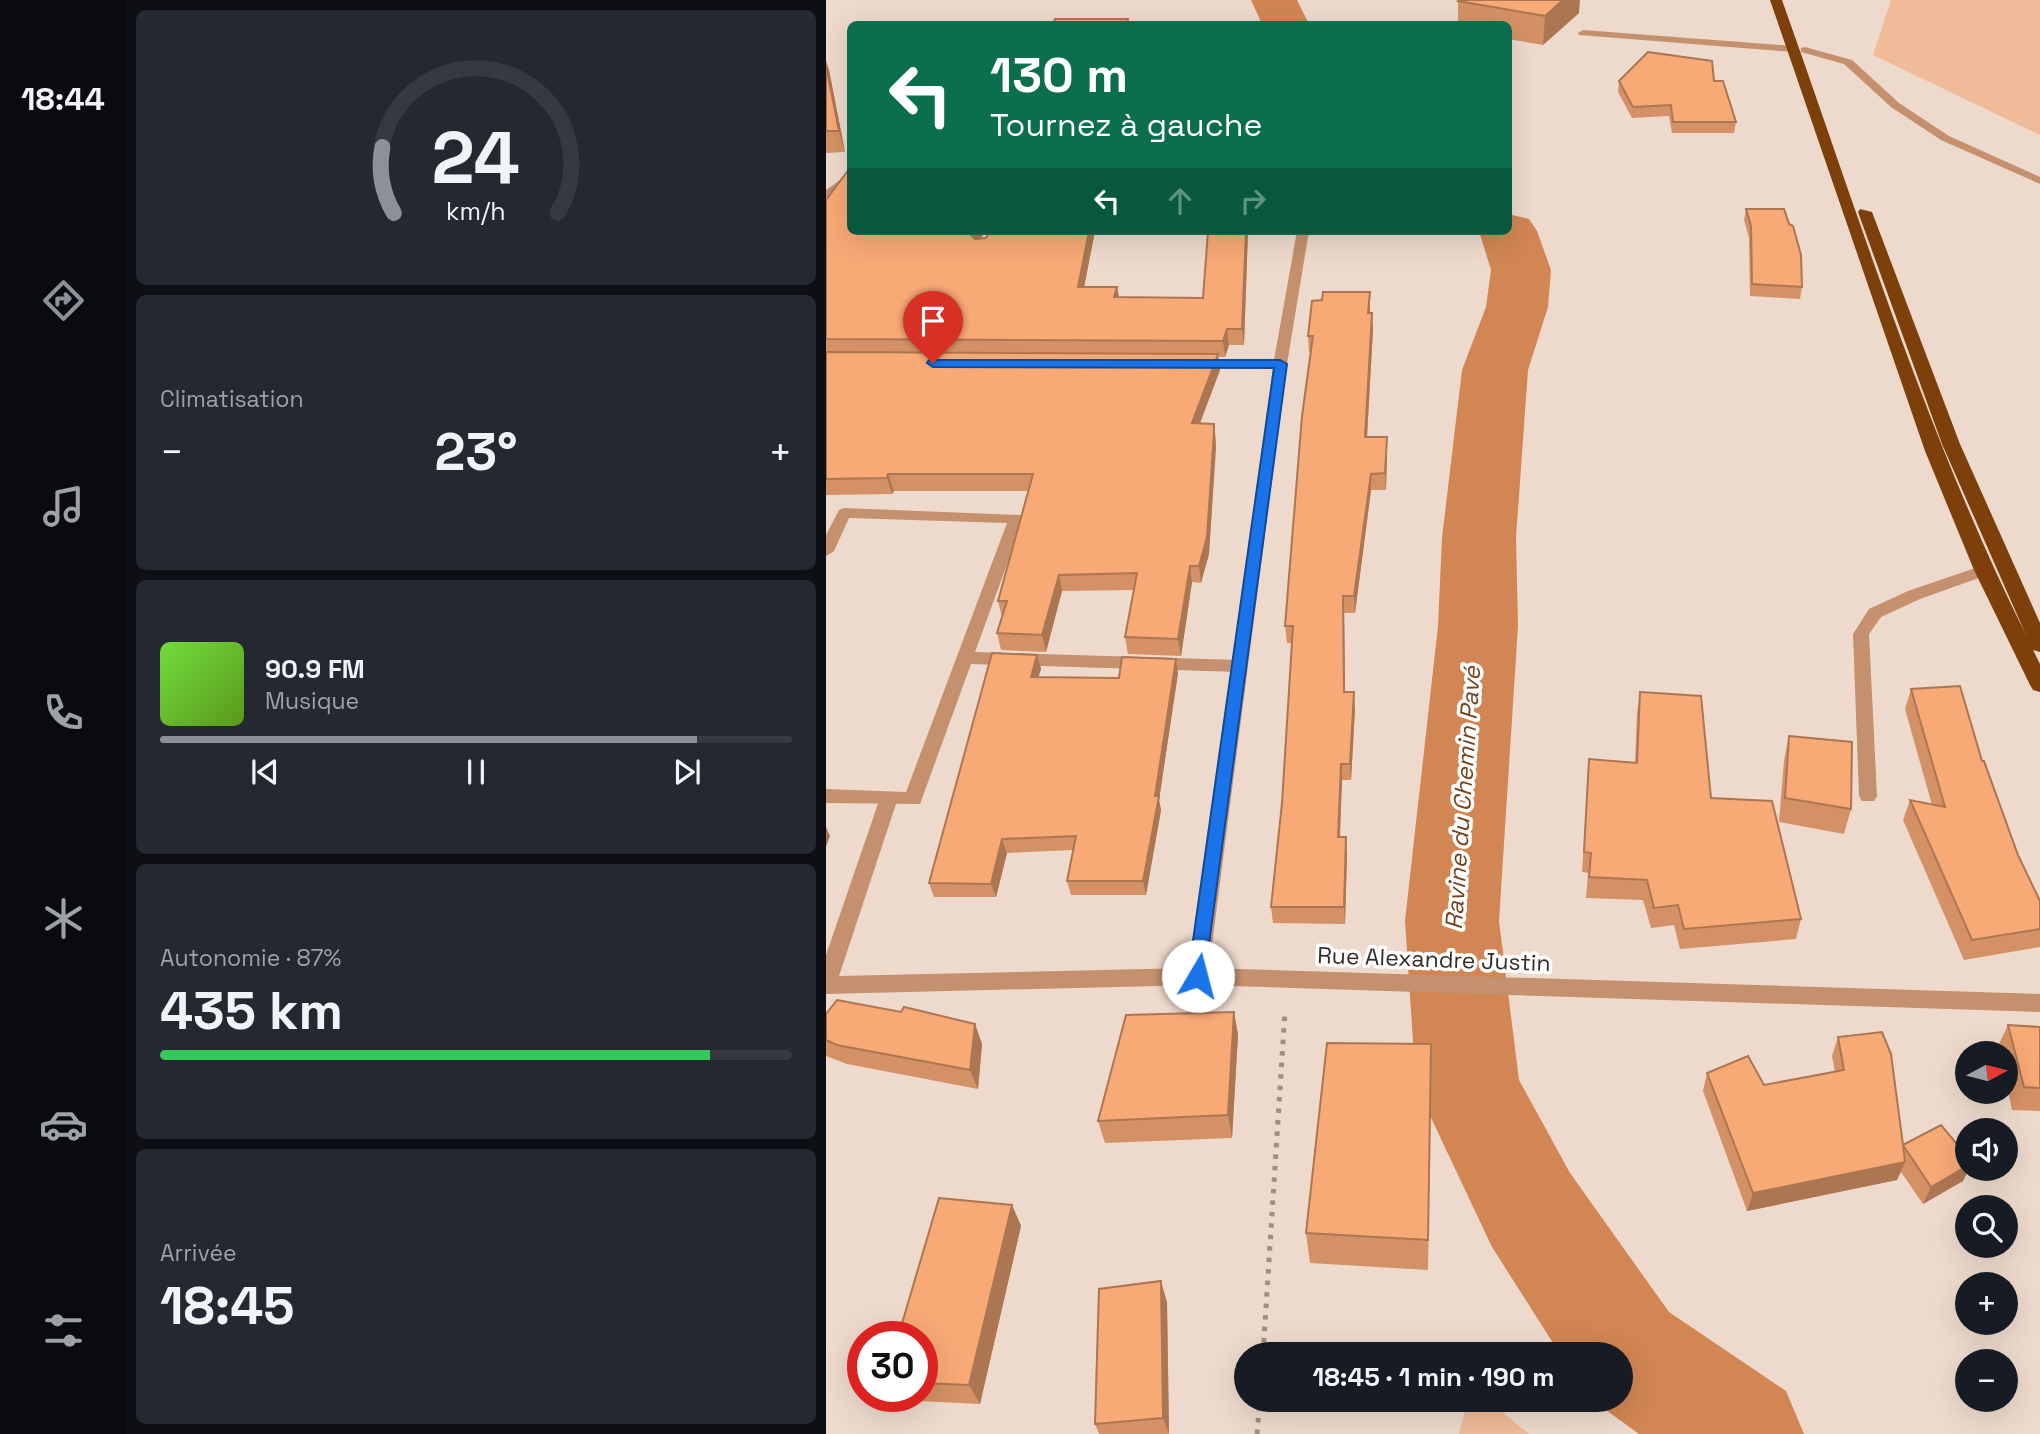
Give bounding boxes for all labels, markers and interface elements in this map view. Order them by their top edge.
text: 130 m [990,44,1128,106]
icon: left [875,49,966,140]
text: 18:44 [21,79,105,119]
text: Tournez à gauche [990,105,1262,145]
text: 24 [432,112,520,205]
icon: left [1088,182,1126,220]
icon: ahead [1161,182,1199,220]
icon: right [1234,182,1272,220]
text: km/h [446,195,506,227]
icon: directions [39,276,88,325]
pin [903,291,963,363]
icon: arrive [914,302,952,340]
text: Climatisation [160,384,304,414]
text: 23° [435,419,518,485]
text: − [160,428,184,476]
text: + [768,428,792,476]
icon: music [39,482,88,531]
text: 90.9 FM [265,652,365,686]
water label: Ravine du Chemin Pavé [1438,664,1487,931]
text: Musique [265,686,359,716]
icon: phone [39,688,88,737]
icon: previous [246,753,284,791]
icon: pause [457,753,495,791]
icon: next [668,753,706,791]
icon: climate [39,894,88,943]
position arrow [1161,939,1235,1013]
street label: Rue Alexandre Justin [1317,940,1551,978]
text: Autonomie · 87% [160,943,341,973]
text: 435 km [160,978,343,1044]
north arrow [1955,1041,2018,1104]
map controls [1955,1041,2018,1412]
icon: car [39,1100,88,1149]
button: sound [1955,1118,2018,1181]
button: search [1955,1195,2018,1258]
text: Arrivée [160,1238,237,1268]
button: + [1955,1272,2018,1335]
text: 18:45 [160,1273,294,1339]
icon: filters [39,1306,88,1355]
speed limit sign: 30 [847,1321,938,1412]
button: − [1955,1349,2018,1412]
text: 18:45 · 1 min · 190 m [1313,1360,1554,1394]

